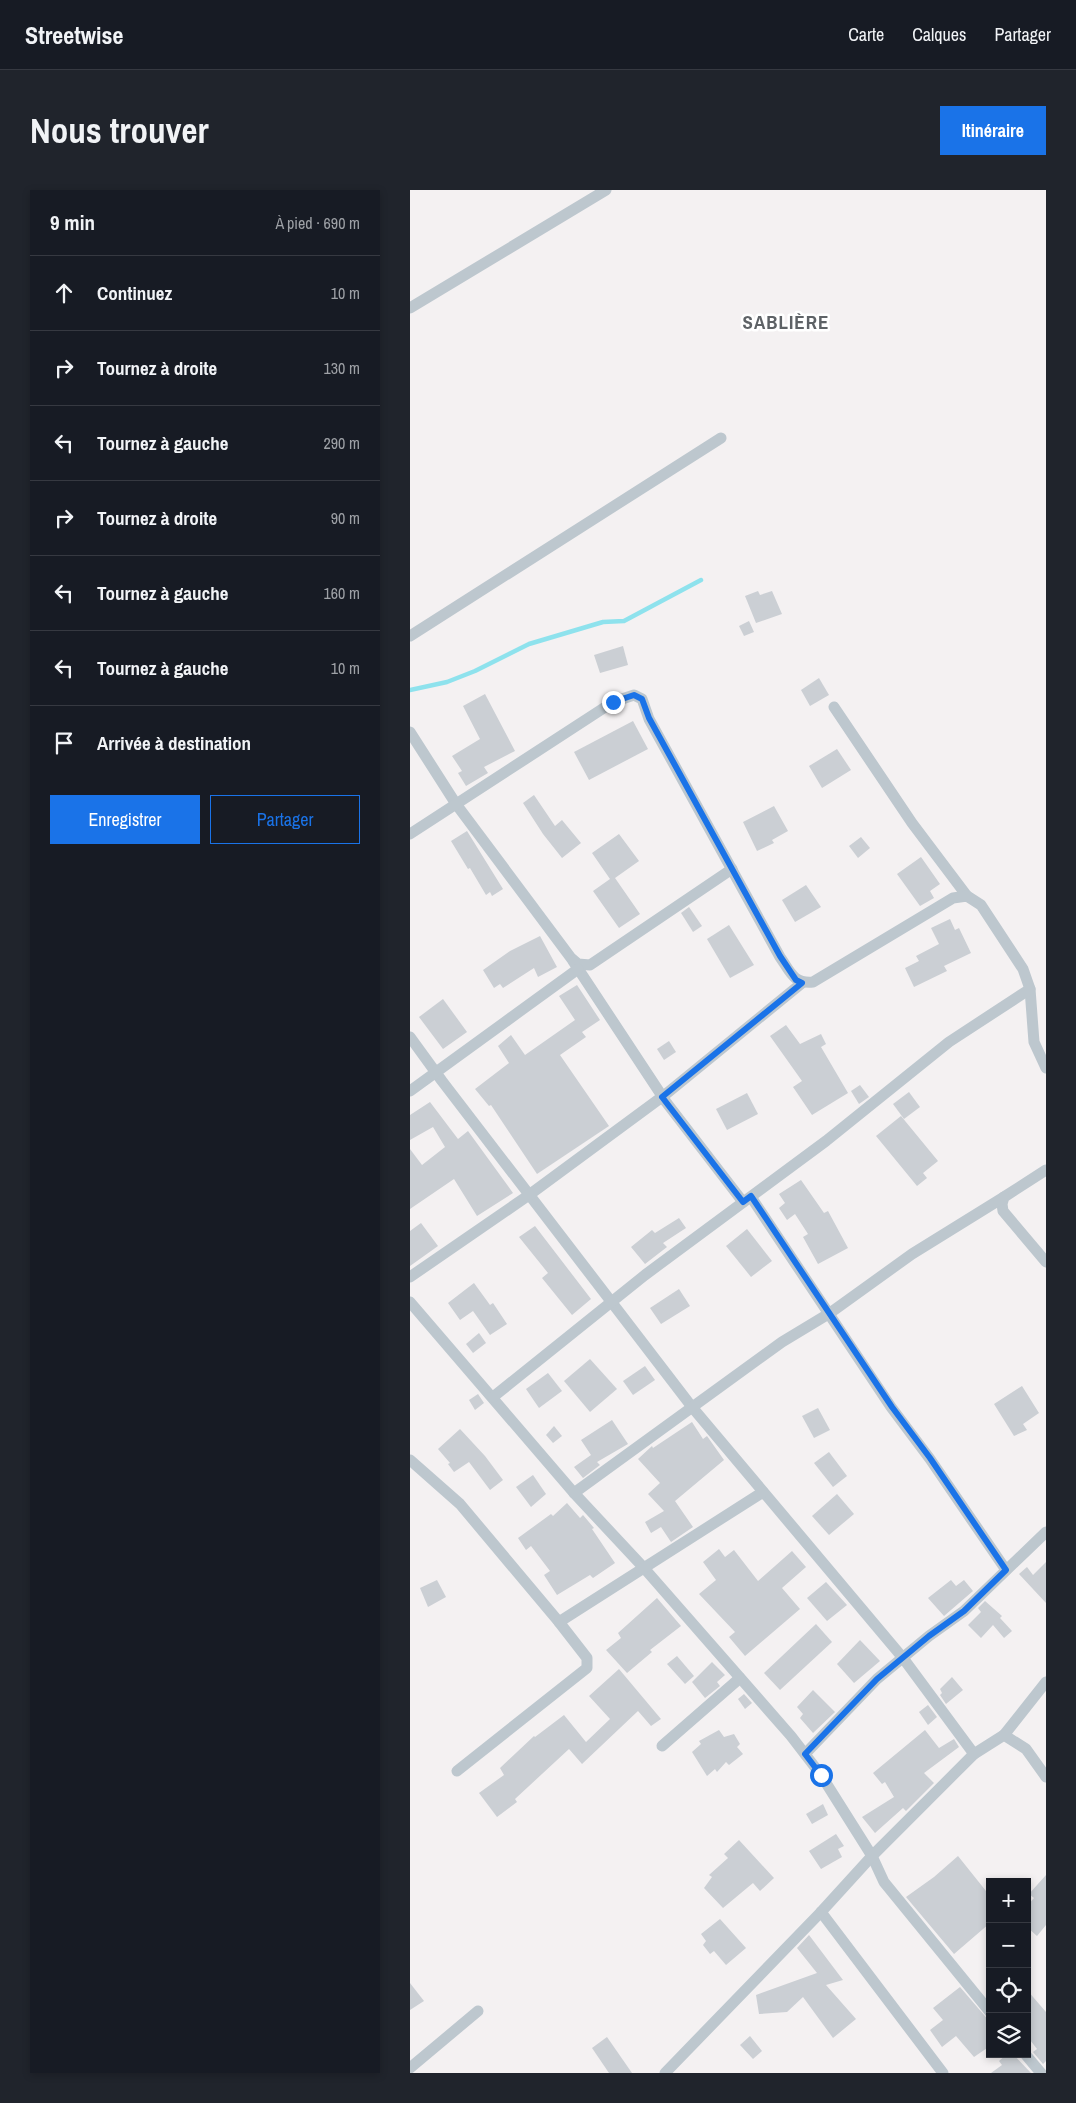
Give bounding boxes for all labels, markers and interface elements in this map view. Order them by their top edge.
text: Streetwise [25,19,123,51]
text: Carte [848,22,884,47]
text: Calques [912,22,966,47]
text: Partager [994,22,1051,47]
button: Itinéraire [940,106,1046,155]
text: Nous trouver [30,107,209,154]
text: 9 min [50,208,95,237]
text: À pied · 690 m [275,212,360,234]
icon: ahead [50,279,78,307]
text: Continuez [97,280,172,306]
text: 10 m [331,282,360,304]
district label: SABLIÈRE [743,309,829,335]
icon: right [50,354,78,382]
text: Tournez à droite [97,355,217,381]
text: 130 m [324,357,360,379]
icon: left [50,429,78,457]
text: Tournez à gauche [97,430,228,456]
text: 290 m [324,432,360,454]
icon: right [50,504,78,532]
text: Tournez à droite [97,505,217,531]
text: 90 m [331,507,360,529]
icon: left [50,579,78,607]
text: Tournez à gauche [97,580,228,606]
text: 160 m [324,582,360,604]
icon: left [50,654,78,682]
text: Tournez à gauche [97,655,228,681]
text: 10 m [331,657,360,679]
route end [602,691,625,714]
icon: arrive [50,729,78,757]
text: Arrivée à destination [97,730,251,756]
button: Enregistrer [50,795,200,844]
button: Partager [210,795,360,844]
route start [810,1764,833,1787]
map controls [986,1878,1031,2058]
button: + [986,1878,1031,1923]
button: − [986,1923,1031,1968]
button: locate [986,1968,1031,2013]
button: layers [986,2013,1031,2058]

